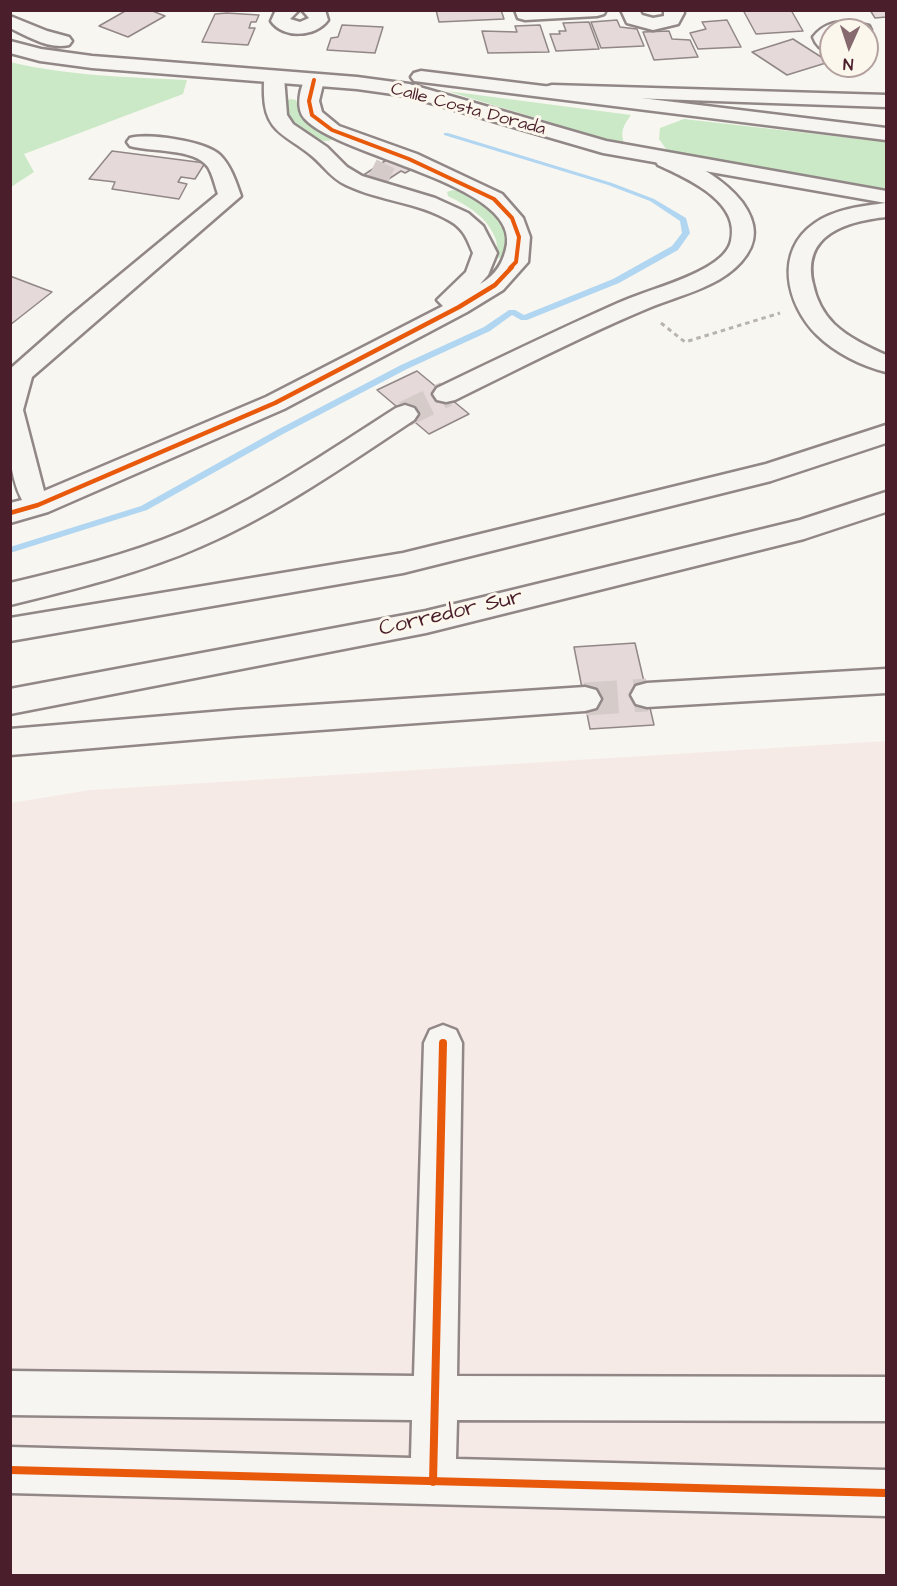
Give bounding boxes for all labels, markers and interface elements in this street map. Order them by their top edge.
north arrow [819,18,879,78]
text: N [843,53,854,75]
street label: Calle Costa Dorada [388,79,548,141]
street label: Corredor Sur [377,585,525,643]

